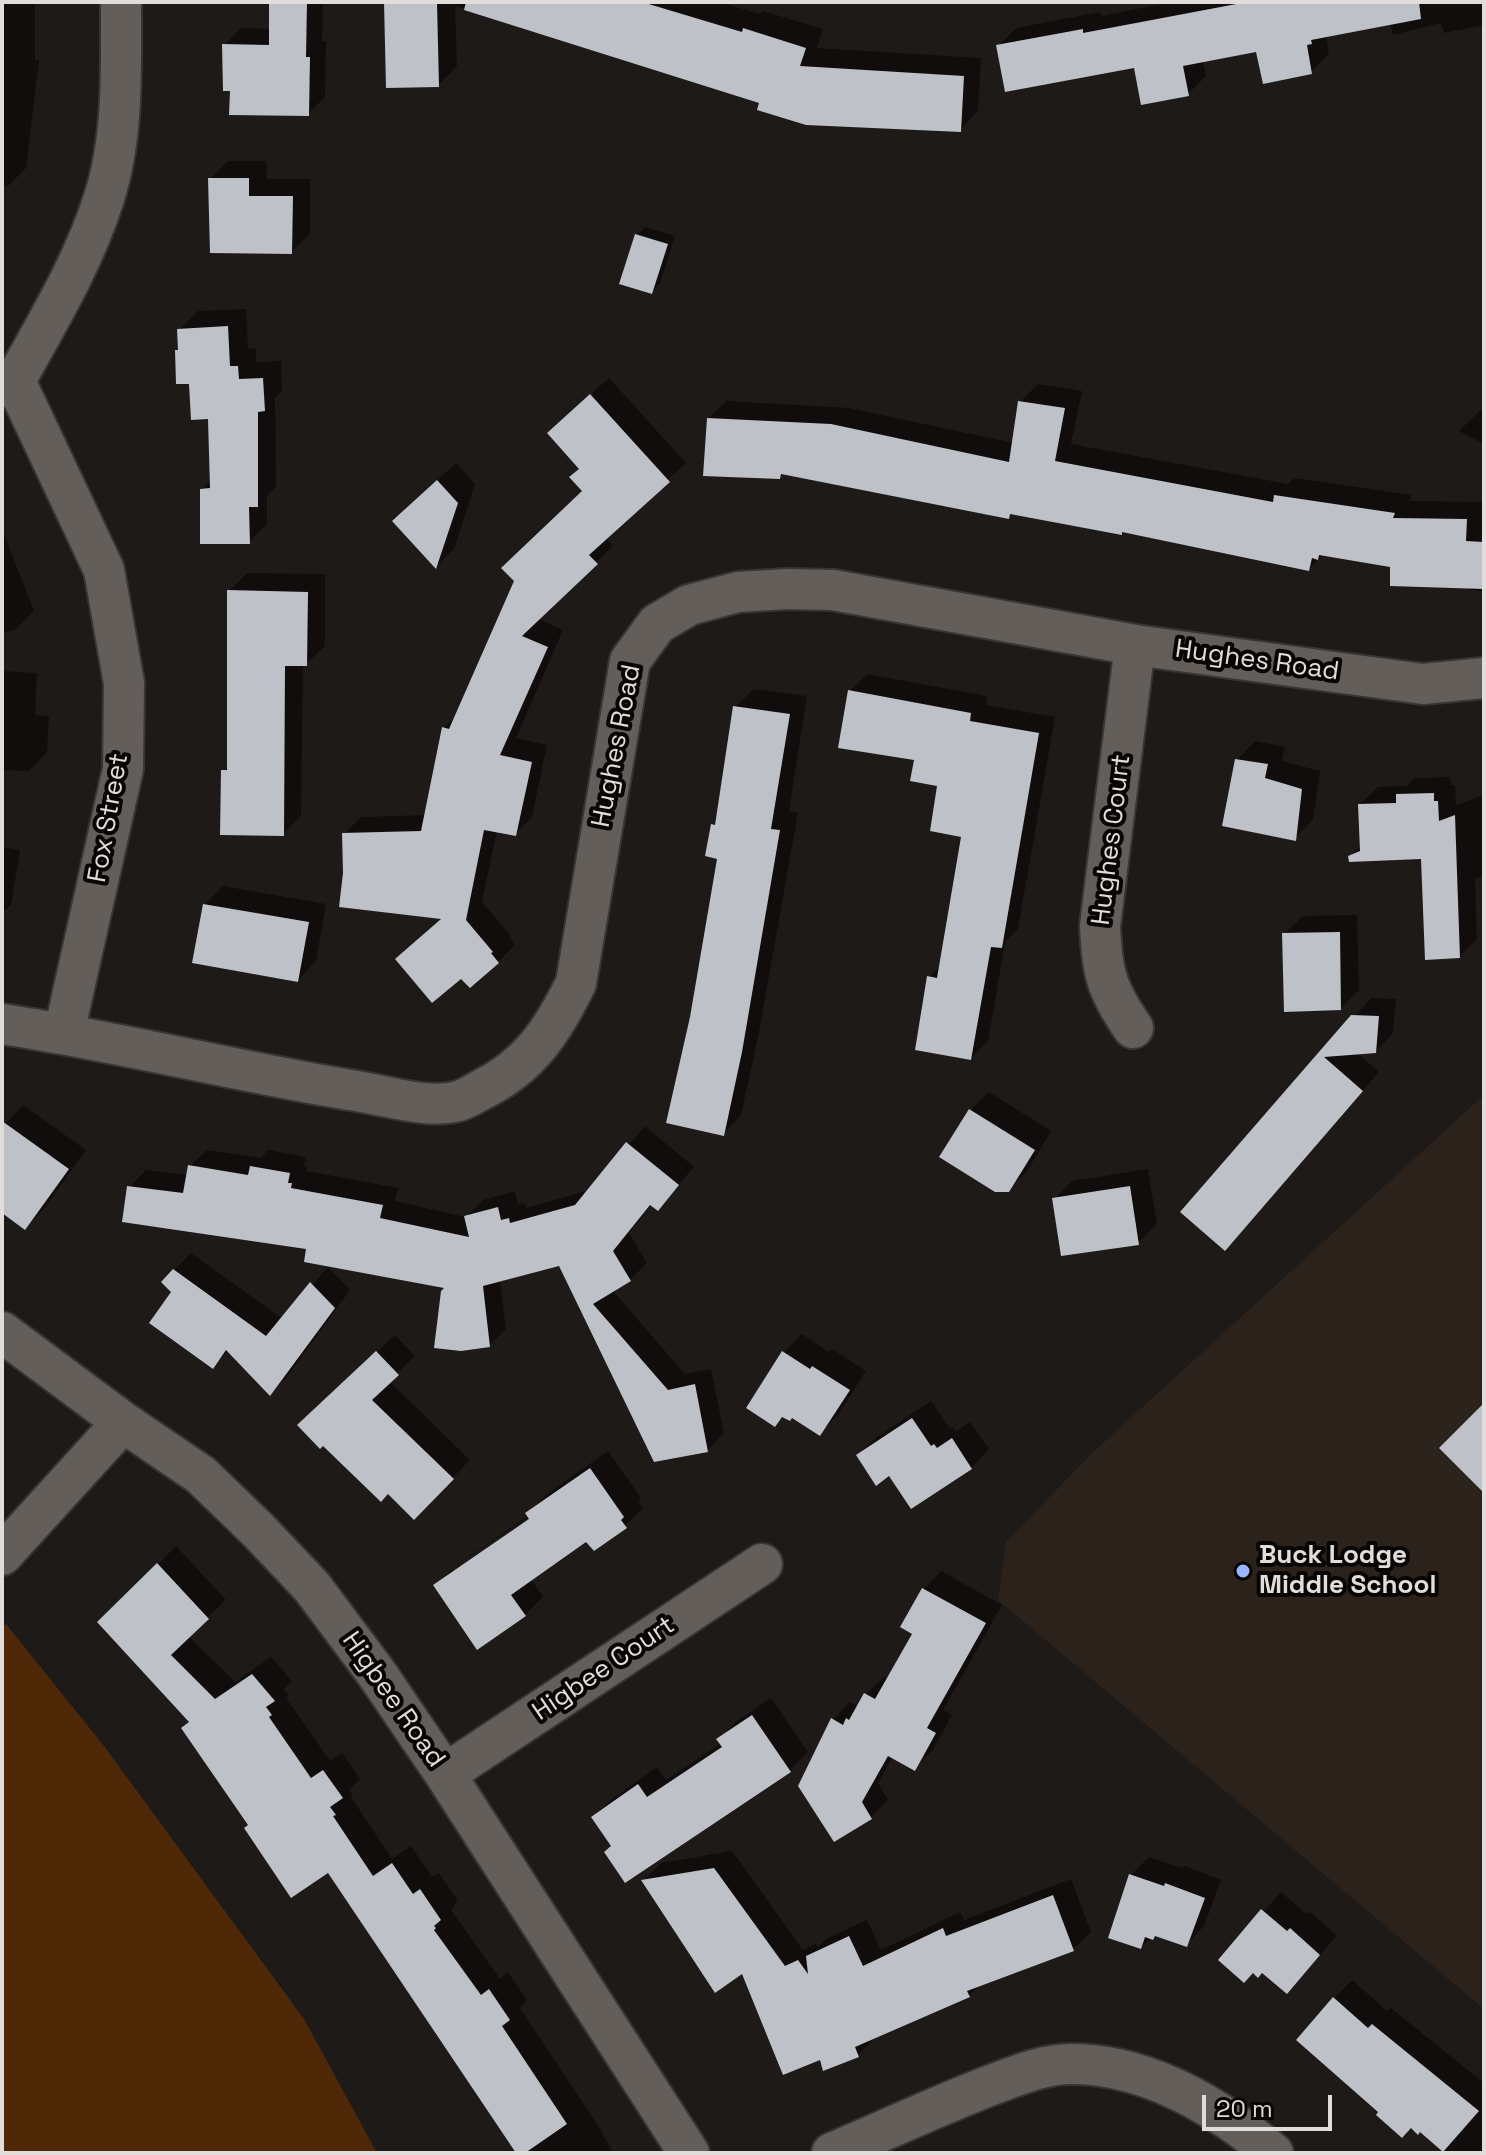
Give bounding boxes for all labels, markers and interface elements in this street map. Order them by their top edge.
street label: Hughes Road [1173,634,1341,688]
street label: Hughes Road [586,662,648,830]
street label: Fox Street [82,751,136,885]
street label: Hughes Court [1086,753,1138,927]
place label: Buck Lodge Middle School [1259,1540,1436,1602]
marker: Buck Lodge Middle School [1234,1562,1252,1580]
street label: Higbee Court [527,1610,681,1728]
street label: Higbee Road [335,1626,451,1774]
scale bar [1206,2079,1336,2129]
text: 20 m [1216,2093,1273,2124]

